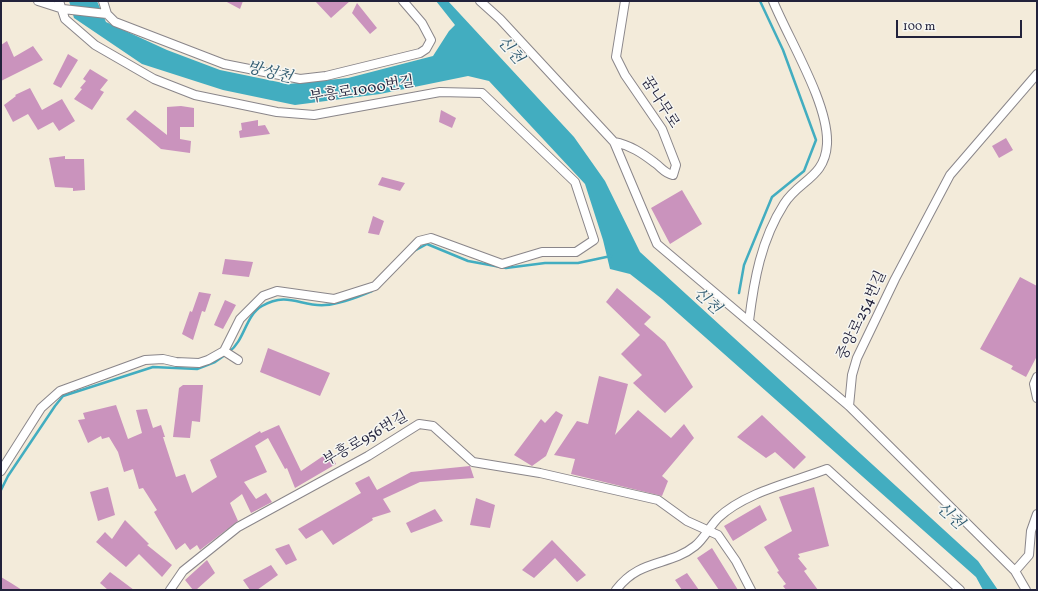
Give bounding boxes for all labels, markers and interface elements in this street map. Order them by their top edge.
scale bar [898,12,1024,38]
text: 100 m [903,19,935,35]
water label: 신천 [492,33,526,69]
water label: 방성천 [244,59,294,89]
street label: 부흥로1000번길 [308,74,416,108]
street label: 꿈나무로 [636,74,682,132]
street label: 중앙로254번길 [834,268,892,364]
water label: 신천 [688,285,724,319]
street label: 부흥로956번길 [320,408,412,472]
water label: 신천 [931,500,967,534]

